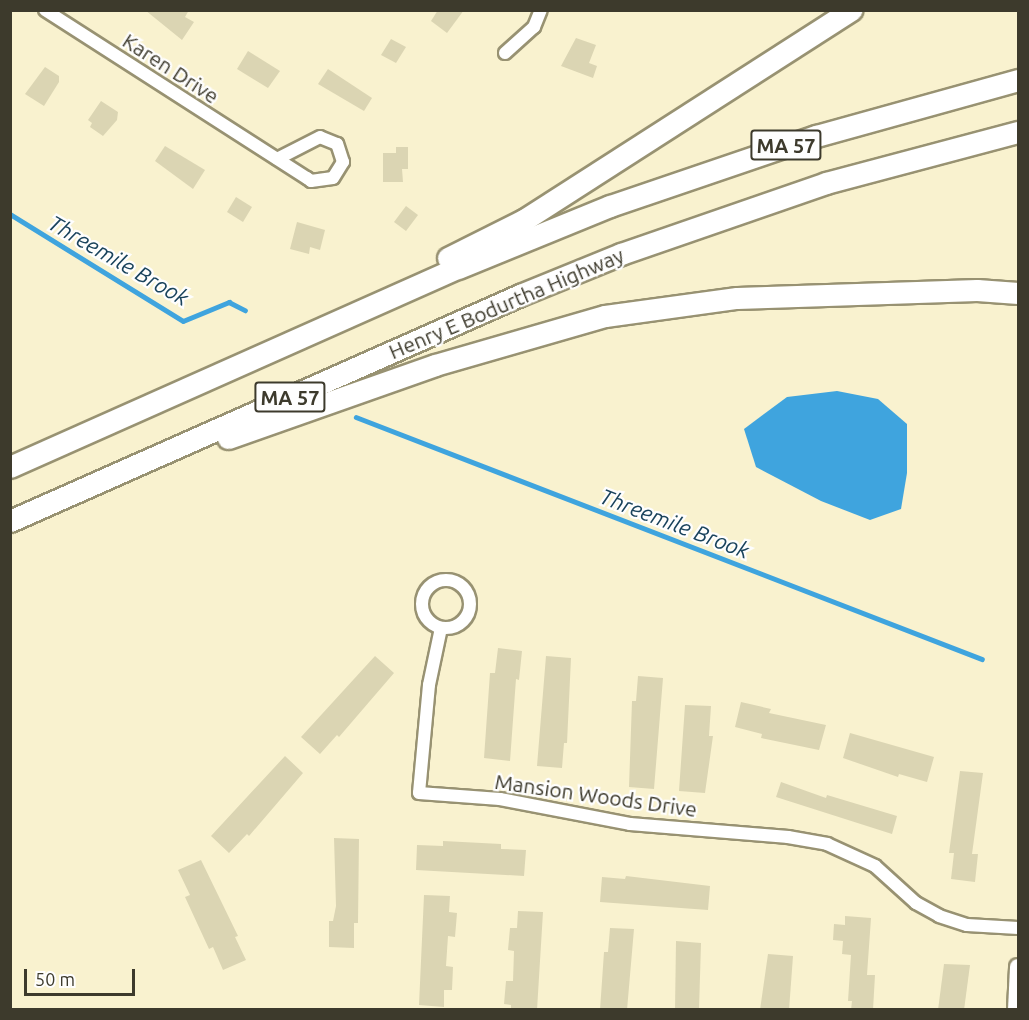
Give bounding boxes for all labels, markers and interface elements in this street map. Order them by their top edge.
street label: Karen Drive [118,28,224,108]
road number: MA 57 [750,128,822,162]
water label: Threemile Brook [44,209,194,311]
street label: Henry E Bodurtha Highway [385,242,627,364]
road number: MA 57 [254,380,326,414]
water label: Threemile Brook [597,482,753,564]
street label: Mansion Woods Drive [493,768,699,822]
scale bar [27,957,138,995]
text: 50 m [35,969,75,989]

